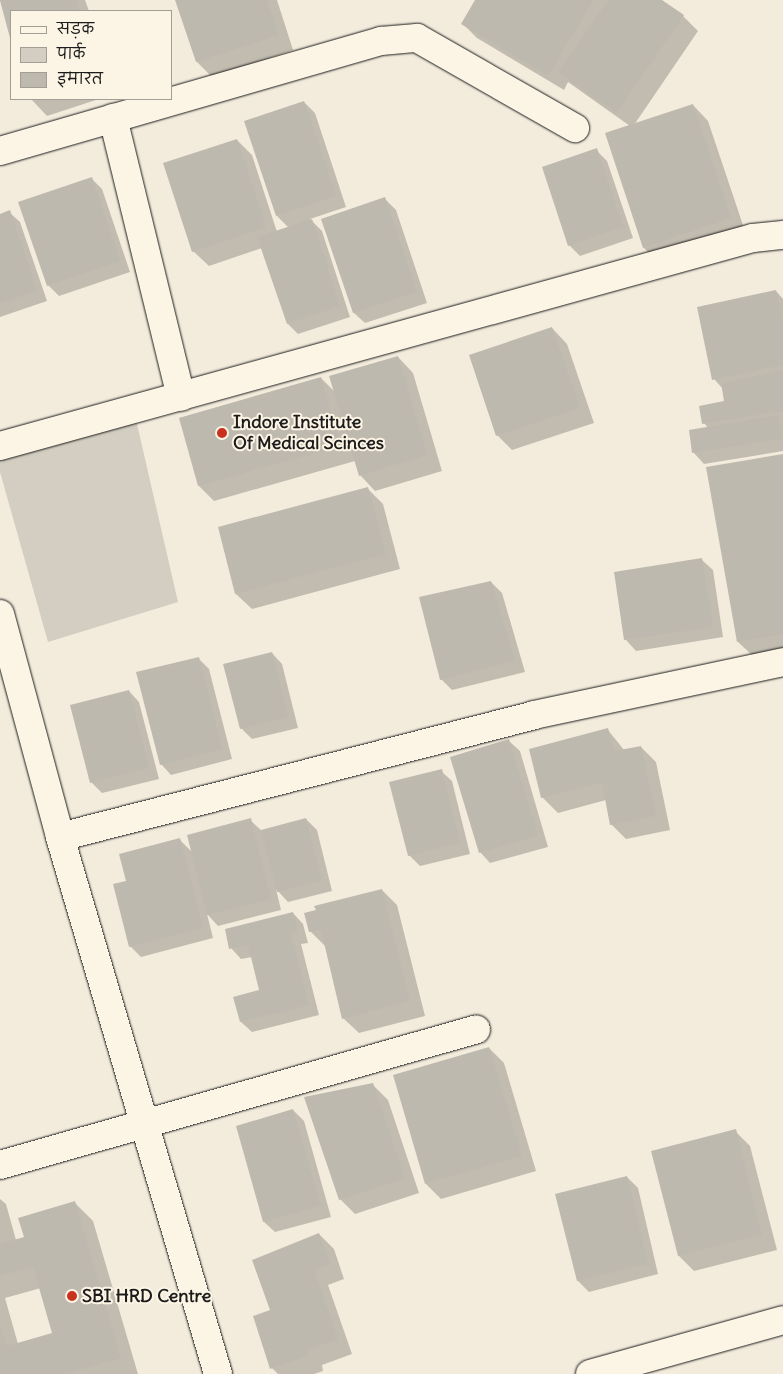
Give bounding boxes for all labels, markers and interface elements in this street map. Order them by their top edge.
legend [10,10,172,100]
text: सड़क [57,19,94,38]
text: पार्क [57,44,85,63]
text: इमारत [57,69,103,88]
place label: Indore Institute Of Medical Scinces [233,412,384,454]
marker: Indore Institute Of Medical Scinces [215,426,229,440]
place label: SBI HRD Centre [82,1285,211,1307]
marker: SBI HRD Centre [66,1290,78,1302]

